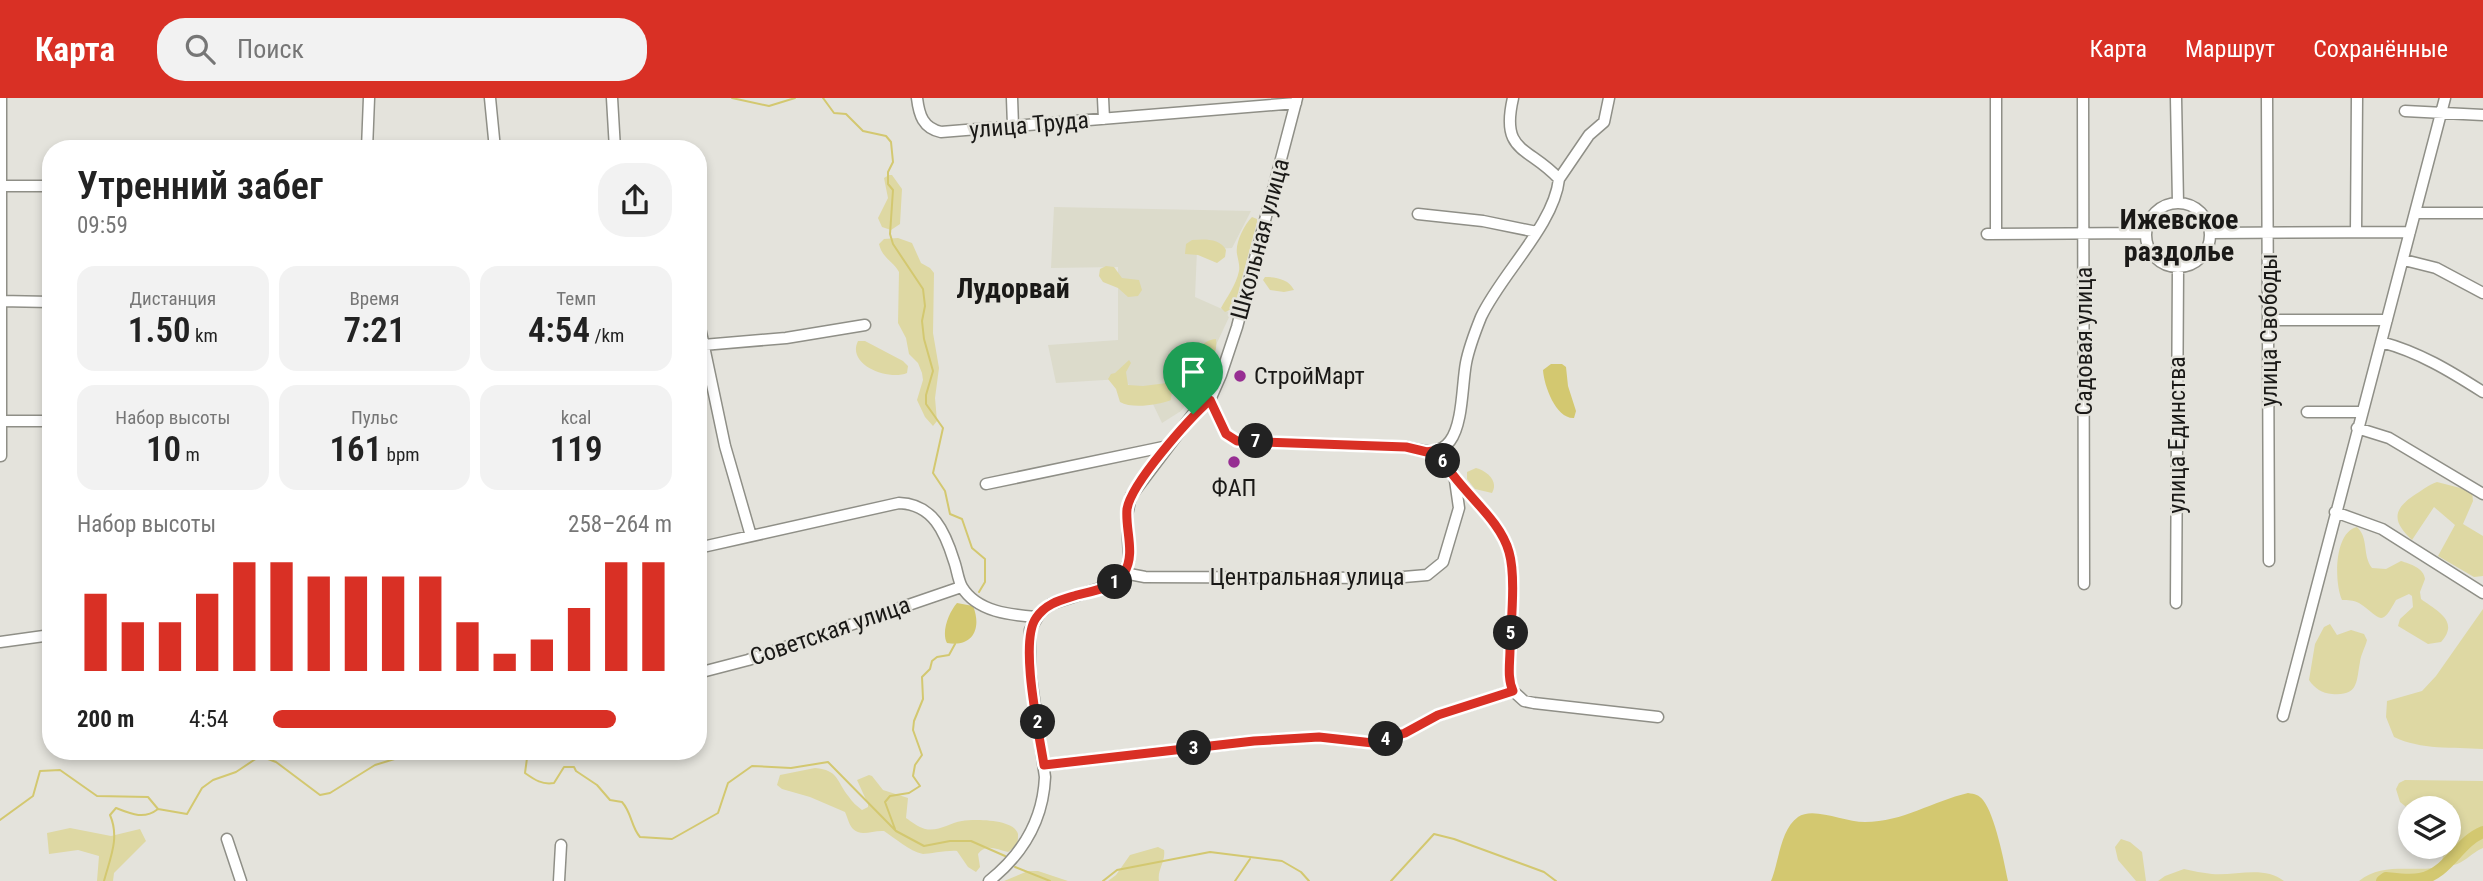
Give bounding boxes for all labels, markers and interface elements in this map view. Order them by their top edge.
search box [157,18,647,81]
text: Карта [35,30,115,69]
icon: search [181,30,219,68]
text: Поиск [237,34,304,64]
text: Карта [2090,35,2147,63]
text: Маршрут [2185,35,2275,63]
text: Сохранённые [2313,35,2448,63]
street label: улица Труда [968,106,1090,144]
street label: Школьная улица [1225,156,1295,322]
button: share [598,163,672,237]
text: Утренний забег [77,164,323,208]
district label: Ижевское раздолье [2120,203,2238,268]
text: 09:59 [77,212,128,239]
street label: улица Свободы [2255,253,2283,407]
street label: Садовая улица [2070,267,2098,415]
district label: Лудорвай [956,272,1070,305]
text: Дистанция [130,287,216,310]
text: Время [349,287,400,310]
text: Темп [556,287,596,310]
text: 1.50 [128,310,191,351]
text: 7:21 [343,310,406,351]
text: 4:54 [528,310,590,351]
text: km [191,324,218,347]
text: /km [590,324,624,347]
pin [1163,342,1223,414]
icon: arrive [1174,353,1212,391]
street label: улица Единства [2163,356,2191,514]
place label: СтройМарт [1254,362,1365,390]
marker: СтройМарт [1232,368,1248,384]
text: Набор высоты [115,406,230,429]
text: Пульс [351,406,398,429]
text: kcal [561,406,591,429]
pin: 7 [1238,424,1274,458]
text: 10 [146,429,181,470]
text: 161 [329,429,382,470]
text: 119 [550,429,603,470]
text: 7 [1251,429,1260,452]
text: m [181,443,200,466]
text: bpm [382,443,420,466]
pin: 6 [1426,444,1460,478]
text: 6 [1438,449,1447,472]
marker: ФАП [1226,454,1242,470]
place label: ФАП [1212,474,1257,502]
text: Набор высоты [77,511,216,538]
text: 258–264 m [568,511,672,538]
street label: Центральная улица [1210,563,1404,591]
pin: 1 [1098,564,1132,600]
text: 1 [1110,570,1119,593]
street label: Советская улица [746,591,914,671]
pin: 5 [1494,616,1528,650]
text: 5 [1506,621,1515,644]
pin: 2 [1020,704,1056,740]
text: 200 m [77,706,134,733]
text: 4:54 [189,706,228,733]
text: 2 [1033,710,1042,733]
pin: 4 [1368,722,1404,756]
text: 4 [1381,727,1390,750]
pin: 3 [1176,730,1212,766]
text: 3 [1189,736,1198,759]
map controls [2398,796,2461,859]
button: layers [2398,796,2461,859]

